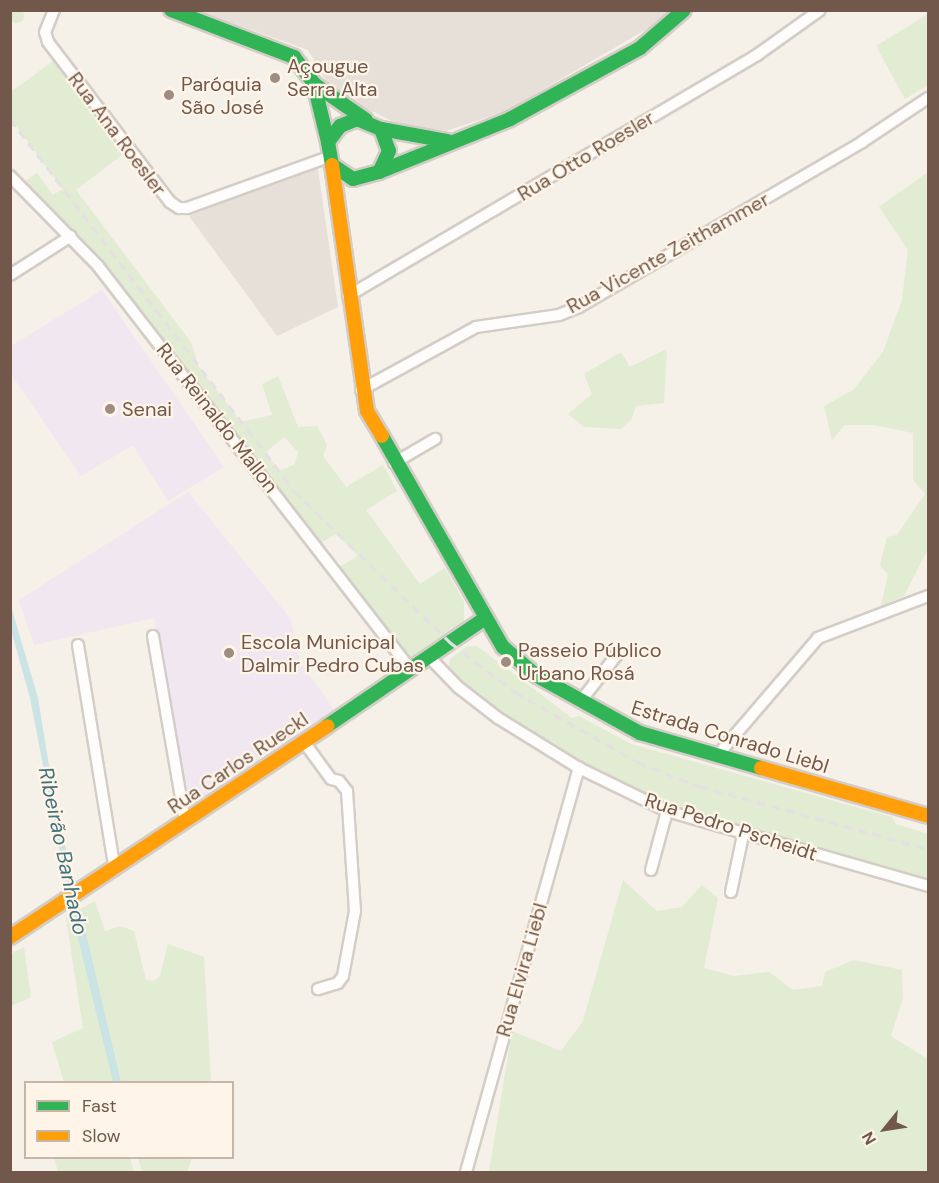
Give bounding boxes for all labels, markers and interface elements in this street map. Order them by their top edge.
place label: Açougue Serra Alta [287,54,377,101]
street label: Rua Ana Roesler [63,68,171,200]
marker: Açougue Serra Alta [268,71,282,85]
place label: Paróquia São José [181,72,264,119]
marker: Paróquia São José [162,88,176,102]
street label: Rua Otto Roesler [513,106,659,206]
street label: Rua Vicente Zeithammer [563,187,773,319]
street label: Rua Reinaldo Mallon [151,338,283,498]
place label: Senai [122,397,172,421]
marker: Senai [103,402,117,416]
place label: Escola Municipal Dalmir Pedro Cubas [241,630,424,677]
place label: Passeio Público Urbano Rosá [518,638,662,685]
marker: Escola Municipal Dalmir Pedro Cubas [222,646,236,660]
marker: Passeio Público Urbano Rosá [499,655,513,669]
street label: Estrada Conrado Liebl [628,696,832,778]
street label: Rua Carlos Rueckl [163,707,313,819]
water label: Ribeirão Banhado [33,765,93,937]
street label: Rua Pedro Pscheidt [642,788,820,866]
street label: Rua Elvira Liebl [491,900,553,1040]
legend [24,1081,234,1159]
text: Fast [82,1094,117,1118]
north arrow [855,1099,915,1159]
text: Slow [82,1124,121,1148]
text: N [857,1128,881,1149]

